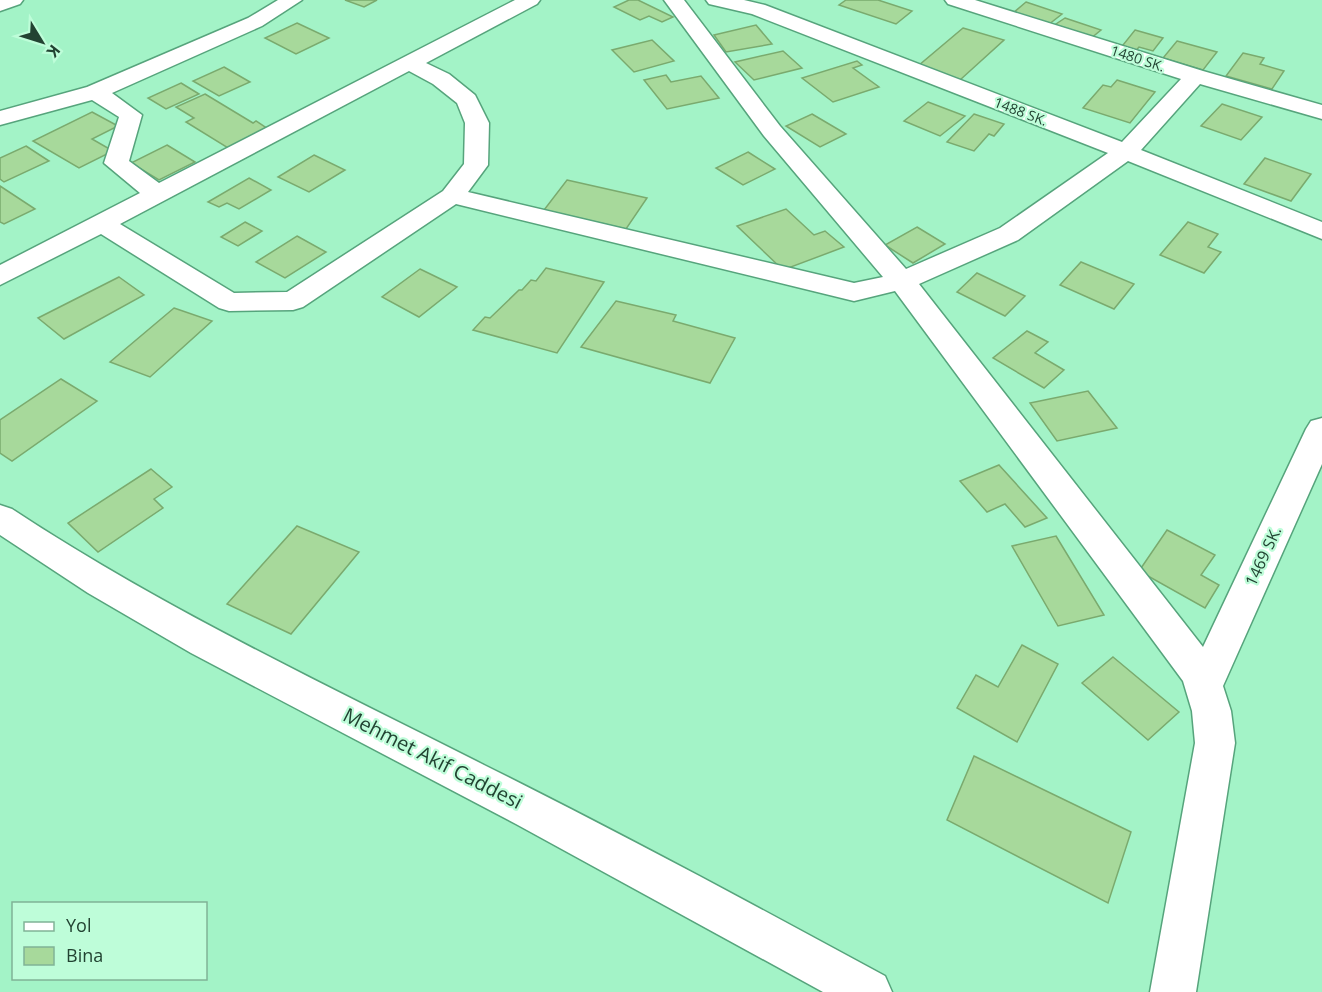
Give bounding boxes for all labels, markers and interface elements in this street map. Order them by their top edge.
north arrow [12,12,72,72]
text: K [42,40,66,62]
street label: 1480 SK. [1109,40,1167,76]
street label: 1488 SK. [992,92,1050,130]
street label: 1469 SK. [1240,523,1286,589]
street label: Mehmet Akif Caddesi [339,701,527,815]
legend [12,902,207,980]
text: Yol [66,913,91,937]
text: Bina [66,943,103,967]

